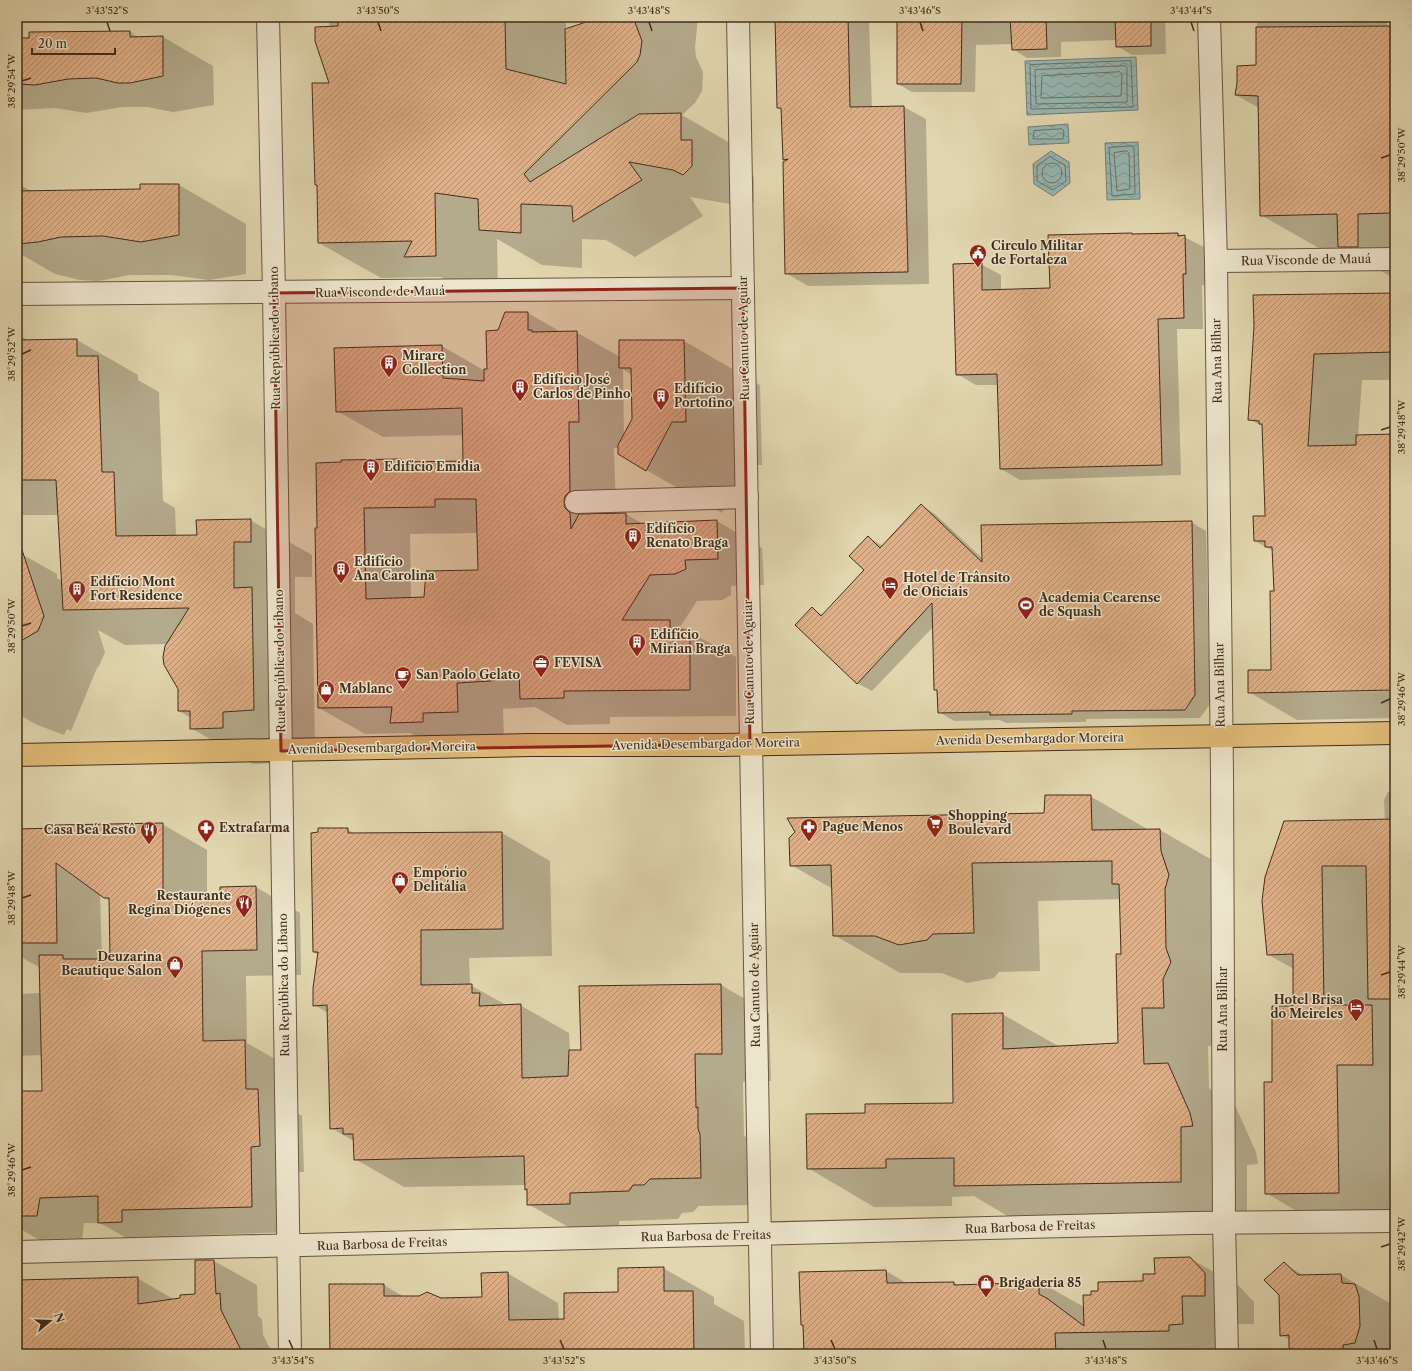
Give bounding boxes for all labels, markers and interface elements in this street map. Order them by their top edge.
text: 3°43'52"S [86,4,128,17]
text: 3°43'50"S [356,4,400,17]
text: 3°43'48"S [628,4,670,17]
text: 3°43'46"S [899,4,941,17]
text: 3°43'44"S [1170,4,1212,17]
scale bar [32,30,115,56]
text: 20 m [38,36,67,51]
text: 38°29'54"W [5,53,18,108]
text: 38°29'50"W [1395,126,1408,182]
place label: Circulo Militar de Fortaleza [991,238,1083,267]
public building icon: Circulo Militar de Fortaleza [968,243,988,268]
street label: Rua Visconde de Mauá [1241,251,1372,268]
street label: Rua República do Líbano [266,266,283,410]
street label: Rua Canuto de Aguiar [735,275,752,401]
street label: Rua Visconde de Mauá [315,283,446,300]
street label: Rua Ana Bilhar [1208,318,1225,404]
text: 38°29'52"W [5,326,18,381]
place label: Mirare Collection [402,348,467,377]
building icon: Mirare Collection [379,353,399,378]
place label: Edifício José Carlos de Pinho [533,372,631,401]
building icon: Edifício José Carlos de Pinho [510,377,530,402]
place label: Edifício Portofino [674,381,733,410]
building icon: Edifício Portofino [651,386,671,411]
text: 38°29'48"W [1395,399,1408,454]
building icon: Edifício Emidia [361,457,381,482]
place label: Edifício Emidia [384,459,481,474]
place label: Edifício Renato Braga [646,521,729,550]
building icon: Edifício Renato Braga [623,526,643,551]
place label: Edifício Ana Carolina [353,554,436,583]
building icon: Edifício Ana Carolina [331,559,351,584]
place label: Hotel de Trânsito de Oficiais [903,570,1011,599]
place label: Edifício Mont Fort Residence [90,574,182,603]
hotel icon: Hotel de Trânsito de Oficiais [880,575,900,600]
building icon: Edifício Mont Fort Residence [67,579,87,604]
street label: Rua República do Líbano [271,589,288,733]
place label: Academia Cearense de Squash [1038,590,1161,619]
sports icon: Academia Cearense de Squash [1016,595,1036,620]
text: 38°29'50"W [5,597,18,653]
street label: Rua Canuto de Aguiar [740,599,757,725]
place label: Edifício Mirian Braga [650,627,732,656]
building icon: Edifício Mirian Braga [627,632,647,657]
street label: Rua Ana Bilhar [1211,642,1228,728]
office icon: FEVISA [531,653,551,678]
place label: FEVISA [554,655,603,670]
cafe icon: San Paolo Gelato [393,665,413,690]
place label: San Paolo Gelato [416,667,521,682]
text: 38°29'46"W [1395,671,1408,726]
shop icon: Mablanc [316,679,336,704]
place label: Mablanc [339,681,393,696]
street label: Avenida Desembargador Moreira [935,729,1125,748]
street label: Avenida Desembargador Moreira [611,734,801,753]
street label: Avenida Desembargador Moreira [287,738,477,757]
place label: Shopping Boulevard [948,808,1011,837]
supermarket icon: Shopping Boulevard [925,813,945,838]
pharmacy icon: Pague Menos [799,817,819,842]
pharmacy icon: Extrafarma [196,818,216,843]
place label: Pague Menos [822,819,903,834]
restaurant icon: Casa Beá Restô [139,820,159,845]
place label: Extrafarma [219,820,291,835]
place label: Casa Beá Restô [44,822,136,837]
place label: Empório Delitália [413,865,467,894]
text: 38°29'48"W [5,870,18,925]
shop icon: Empório Delitália [390,870,410,895]
place label: Restaurante Regina Diógenes [128,888,231,917]
restaurant icon: Restaurante Regina Diógenes [234,893,254,918]
street label: Rua República do Líbano [275,913,292,1057]
street label: Rua Canuto de Aguiar [746,922,763,1048]
text: 38°29'44"W [1395,944,1408,999]
place label: Deuzarina Beautique Salon [61,949,163,978]
shop icon: Deuzarina Beautique Salon [165,954,185,979]
street label: Rua Ana Bilhar [1215,966,1230,1052]
place label: Hotel Brisa do Meireles [1271,992,1344,1021]
hotel icon: Hotel Brisa do Meireles [1346,997,1366,1022]
text: 38°29'46"W [5,1142,18,1197]
text: 38°29'42"W [1395,1216,1408,1271]
street label: Rua Barbosa de Freitas [964,1217,1096,1236]
street label: Rua Barbosa de Freitas [641,1227,771,1244]
street label: Rua Barbosa de Freitas [316,1234,448,1253]
shop icon: Brigaderia 85 [976,1273,996,1298]
place label: Brigaderia 85 [999,1275,1081,1290]
north arrow [30,1301,70,1341]
text: N [51,1311,68,1325]
text: 3°43'54"S [272,1354,314,1367]
text: 3°43'52"S [543,1354,585,1367]
text: 3°43'50"S [813,1354,857,1367]
text: 3°43'48"S [1085,1354,1127,1367]
text: 3°43'46"S [1356,1354,1398,1367]

